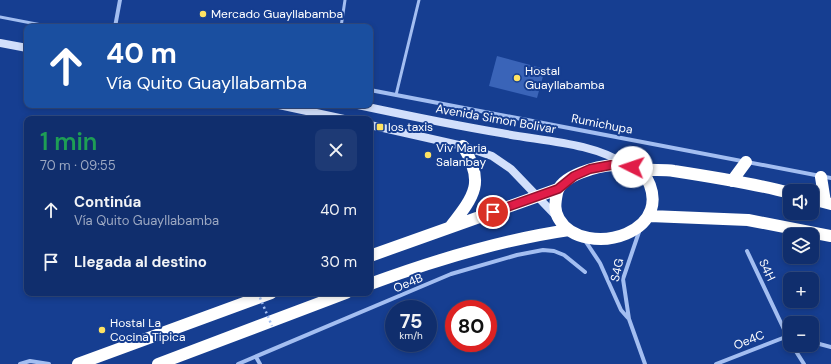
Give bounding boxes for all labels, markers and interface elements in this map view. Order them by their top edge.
place label: Mercado Guayllabamba [211,6,343,22]
marker: Mercado Guayllabamba [198,9,208,19]
text: 40 m [106,35,177,72]
icon: ahead [40,40,92,92]
place label: Hostal Guayllabamba [525,63,605,93]
text: Vía Quito Guayllabamba [106,71,307,95]
marker: Hostal Guayllabamba [512,73,522,83]
street label: Avenida Simon Bolivar [435,101,558,138]
street label: Rumichupa [570,110,634,138]
place label: los taxis [388,119,433,135]
marker: los taxis [375,122,385,132]
text: 1 min [40,126,97,157]
button: close [315,129,357,171]
place label: Viv Maria Salanbay [436,140,487,170]
position arrow [611,146,653,188]
marker: Viv Maria Salanbay [423,150,433,160]
text: 70 m · 09:55 [40,157,116,174]
map controls [783,184,819,352]
button: sound [783,184,819,220]
text: Continúa [74,192,141,212]
pin [476,195,510,229]
icon: ahead [40,199,62,221]
text: 40 m [320,200,357,220]
icon: arrive [482,201,504,223]
text: Vía Quito Guayllabamba [74,212,219,229]
button: layers [783,228,819,264]
icon: arrive [40,251,62,273]
text: Llegada al destino [74,252,207,272]
text: 30 m [321,252,357,272]
street label: S4H [755,256,779,284]
street label: S4G [607,257,627,283]
street label: Oe4B [391,270,425,296]
button: + [783,272,819,308]
speed limit sign: 80 [445,300,497,352]
text: 75 [400,308,422,334]
place label: Hostal La Cocina Tipica [110,315,185,345]
button: − [783,316,819,352]
marker: Hostal La Cocina Tipica [97,325,107,335]
street label: Oe4C [731,326,767,353]
text: km/h [399,329,423,342]

